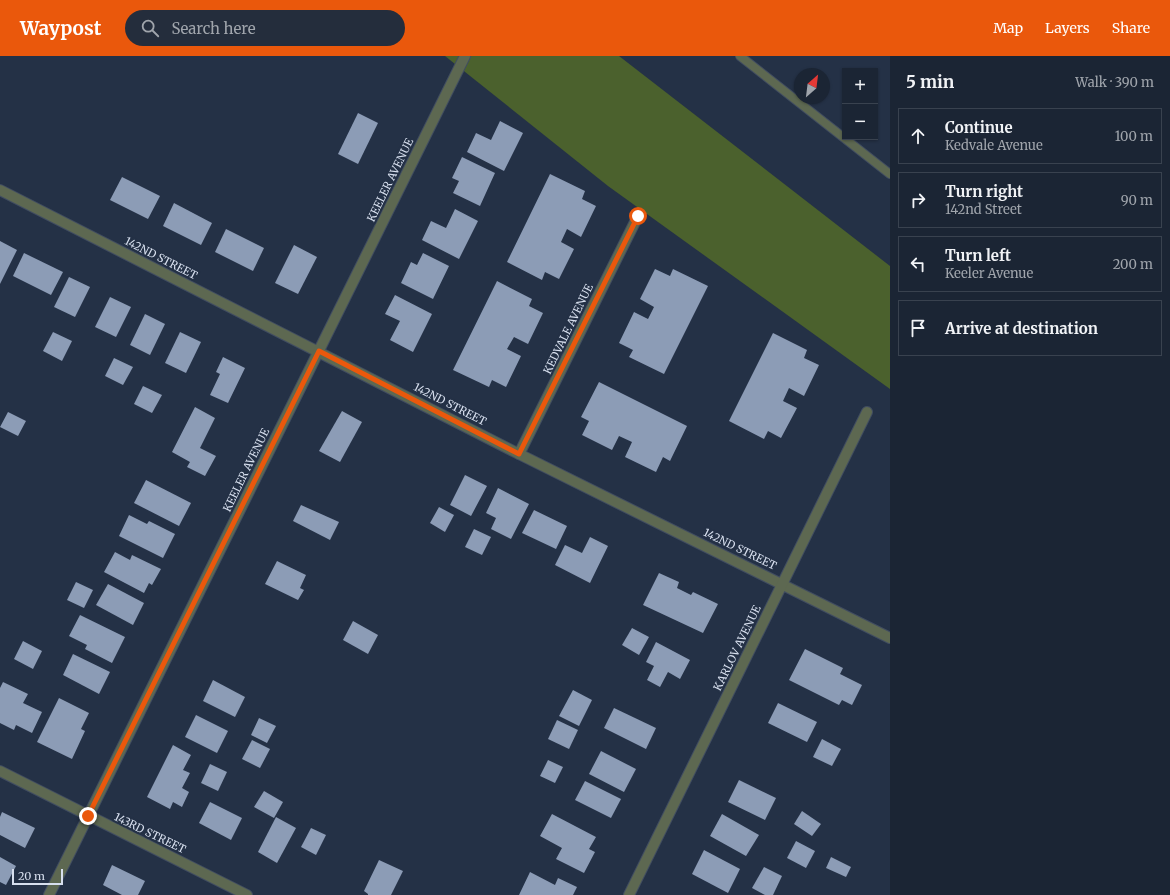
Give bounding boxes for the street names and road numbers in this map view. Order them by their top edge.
street label: KEELER AVENUE [364,136,416,224]
street label: 142ND STREET [122,234,200,282]
street label: KEDVALE AVENUE [540,282,596,376]
street label: 142ND STREET [411,380,489,428]
street label: KEELER AVENUE [220,426,272,514]
street label: 142ND STREET [701,525,779,573]
street label: KARLOV AVENUE [710,603,764,693]
street label: 143RD STREET [112,810,188,857]

